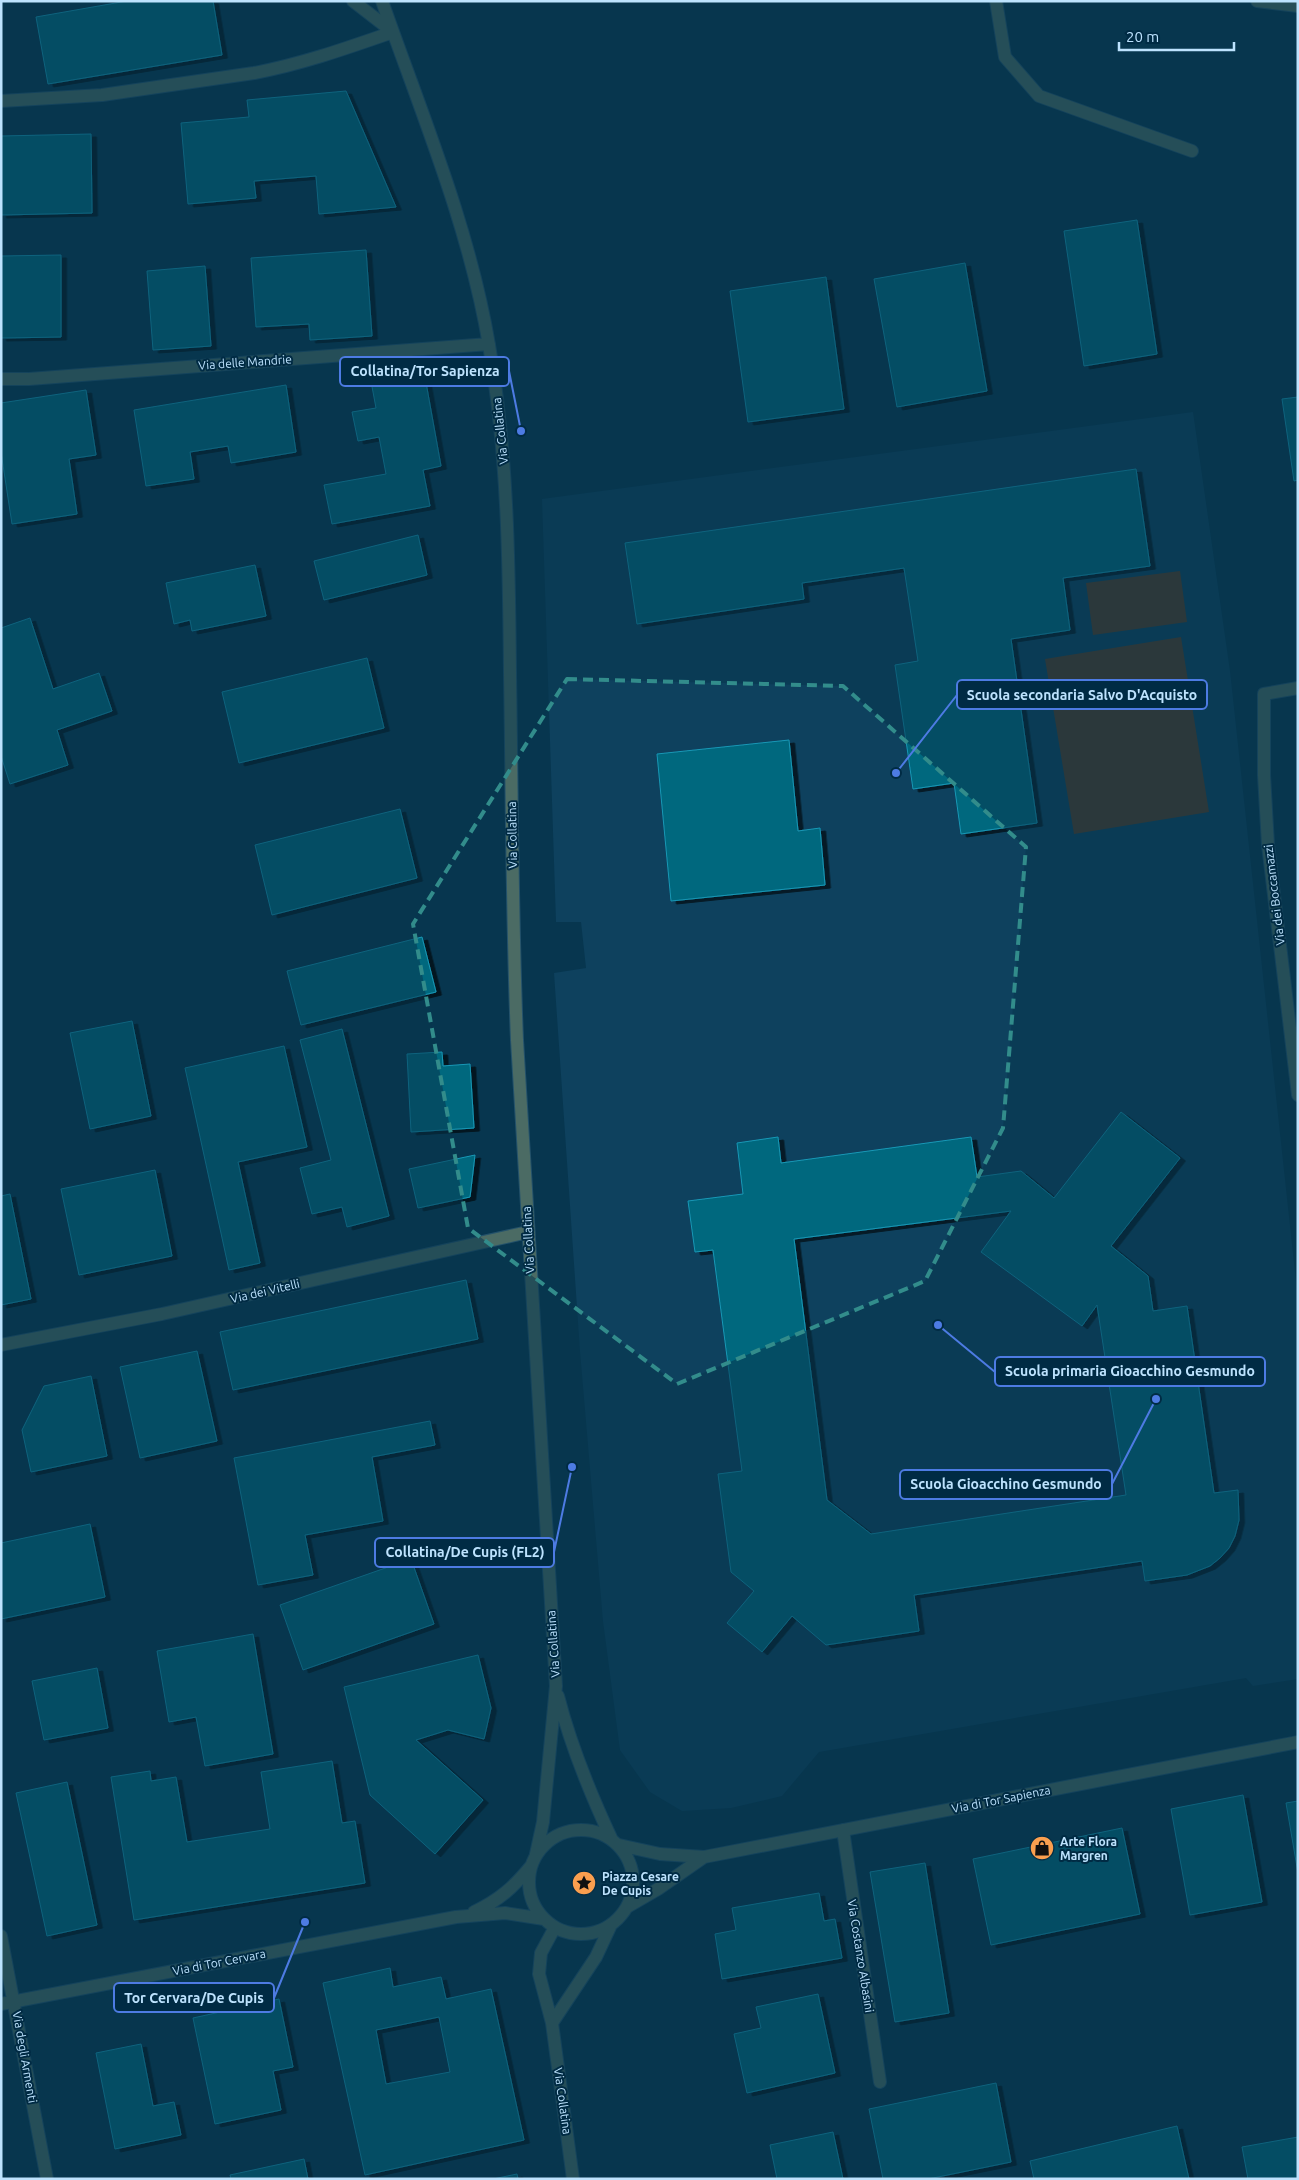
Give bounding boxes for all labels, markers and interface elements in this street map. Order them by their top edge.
scale bar [1119,20,1234,52]
text: 20 m [1126,28,1159,45]
street label: Via delle Mandrie [198,352,292,372]
callout: Collatina/Tor Sapienza [340,357,509,386]
text: Collatina/Tor Sapienza [350,363,500,379]
street label: Via Collatina [490,397,510,465]
callout: Scuola secondaria Salvo D'Acquisto [957,680,1207,709]
text: Scuola secondaria Salvo D'Acquisto [967,687,1197,703]
street label: Via Collatina [505,801,519,869]
street label: Via dei Boccamazzi [1261,844,1287,946]
street label: Via Collatina [520,1206,536,1274]
street label: Via dei Vitelli [229,1277,301,1305]
callout: Scuola primaria Gioacchino Gesmundo [995,1357,1265,1386]
text: Scuola primaria Gioacchino Gesmundo [1005,1363,1255,1379]
callout: Scuola Gioacchino Gesmundo [900,1470,1112,1499]
text: Scuola Gioacchino Gesmundo [910,1476,1102,1492]
callout: Collatina/De Cupis (FL2) [375,1538,554,1567]
text: Collatina/De Cupis (FL2) [385,1544,545,1560]
street label: Via Collatina [544,1610,562,1678]
street label: Via di Tor Sapienza [950,1783,1052,1815]
shop icon: Arte Flora Margren [1029,1835,1055,1861]
place label: Arte Flora Margren [1060,1835,1117,1862]
place icon: Piazza Cesare De Cupis [571,1870,597,1896]
place label: Piazza Cesare De Cupis [602,1870,679,1897]
street label: Via Costanzo Albasini [846,1899,876,2014]
street label: Via di Tor Cervara [171,1947,267,1977]
callout: Tor Cervara/De Cupis [114,1983,274,2012]
text: Tor Cervara/De Cupis [124,1990,264,2006]
street label: Via degli Armenti [11,2010,39,2104]
street label: Via Collatina [552,2067,574,2135]

